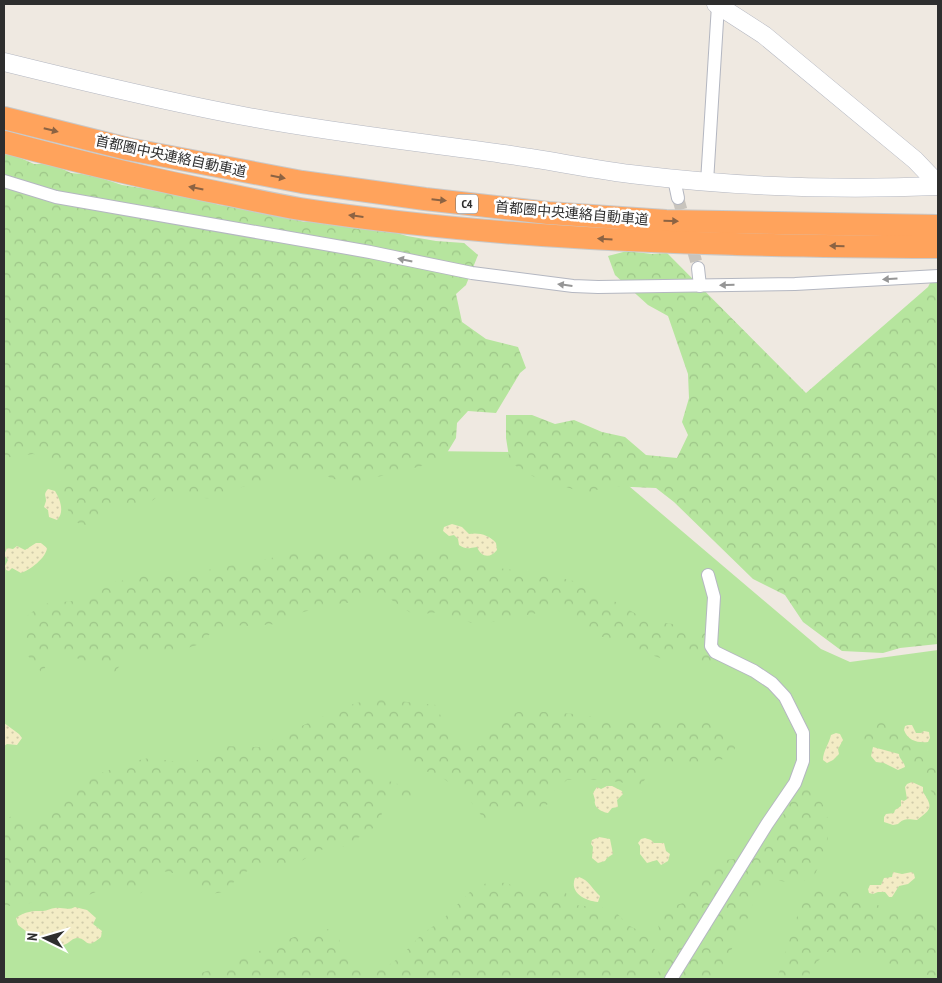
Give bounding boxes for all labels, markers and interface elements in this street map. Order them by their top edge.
one-way arrow [43,126,58,134]
street label: 首都圏中央連絡自動車道 [94,131,248,181]
one-way arrow [271,174,287,182]
one-way arrow [187,184,203,192]
road number: C4 [456,194,478,213]
one-way arrow [432,196,448,204]
street label: 首都圏中央連絡自動車道 [495,197,649,229]
one-way arrow [347,212,363,220]
one-way arrow [663,217,679,225]
one-way arrow [596,234,612,242]
one-way arrow [829,241,845,249]
one-way arrow [396,255,412,263]
one-way arrow [881,275,897,283]
one-way arrow [557,281,573,289]
one-way arrow [719,281,735,289]
north arrow [20,913,70,963]
text: N [23,932,41,941]

